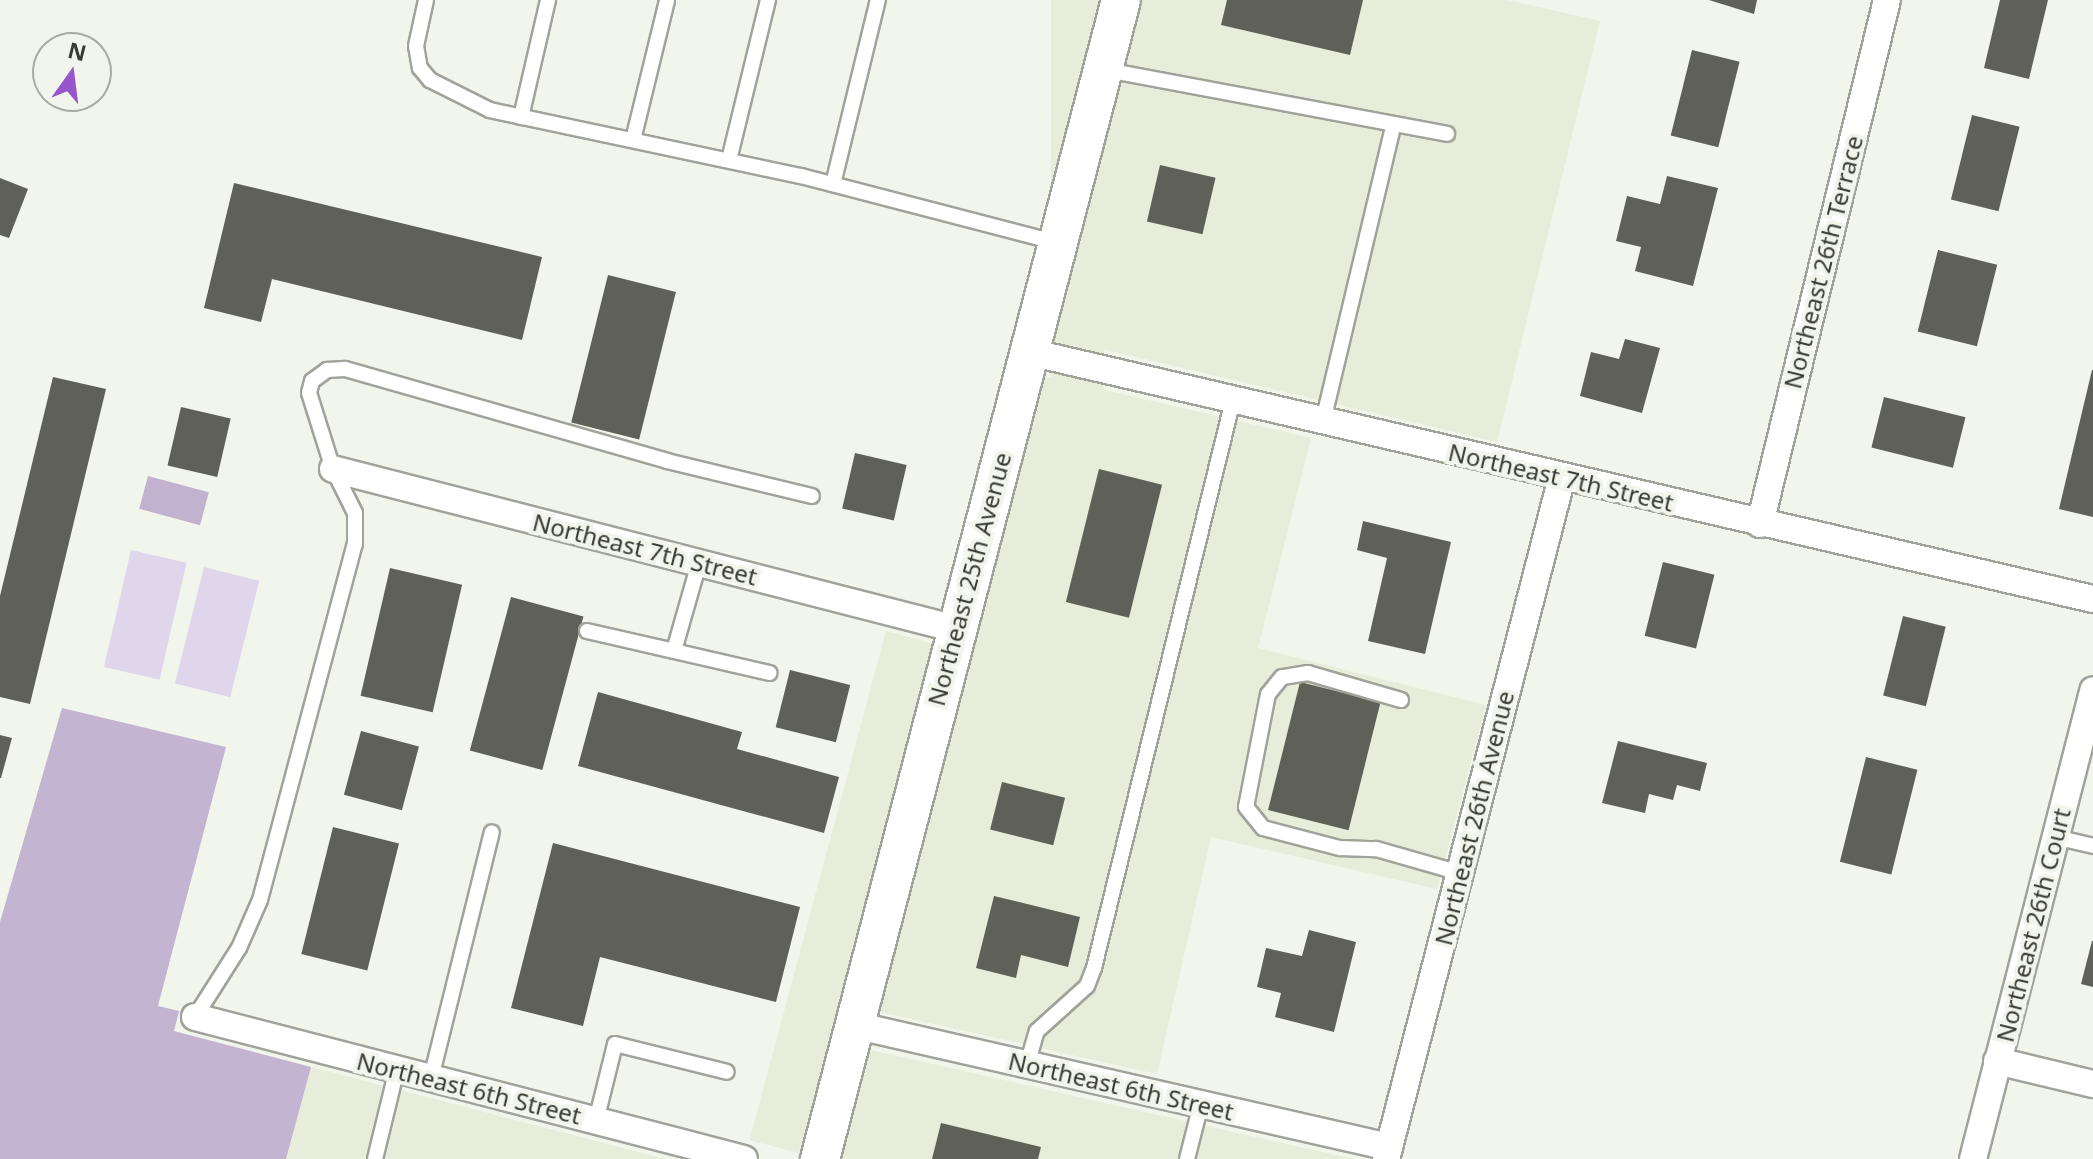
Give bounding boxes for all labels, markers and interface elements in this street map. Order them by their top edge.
north arrow [32,32,112,112]
text: N [65,34,90,67]
street label: Northeast 26th Terrace [1778,132,1868,392]
street label: Northeast 7th Street [1446,437,1676,517]
street label: Northeast 25th Avenue [921,449,1017,709]
street label: Northeast 7th Street [530,507,760,591]
street label: Northeast 26th Avenue [1428,688,1520,948]
street label: Northeast 26th Court [1990,805,2076,1045]
street label: Northeast 6th Street [354,1046,584,1130]
street label: Northeast 6th Street [1006,1046,1236,1126]

